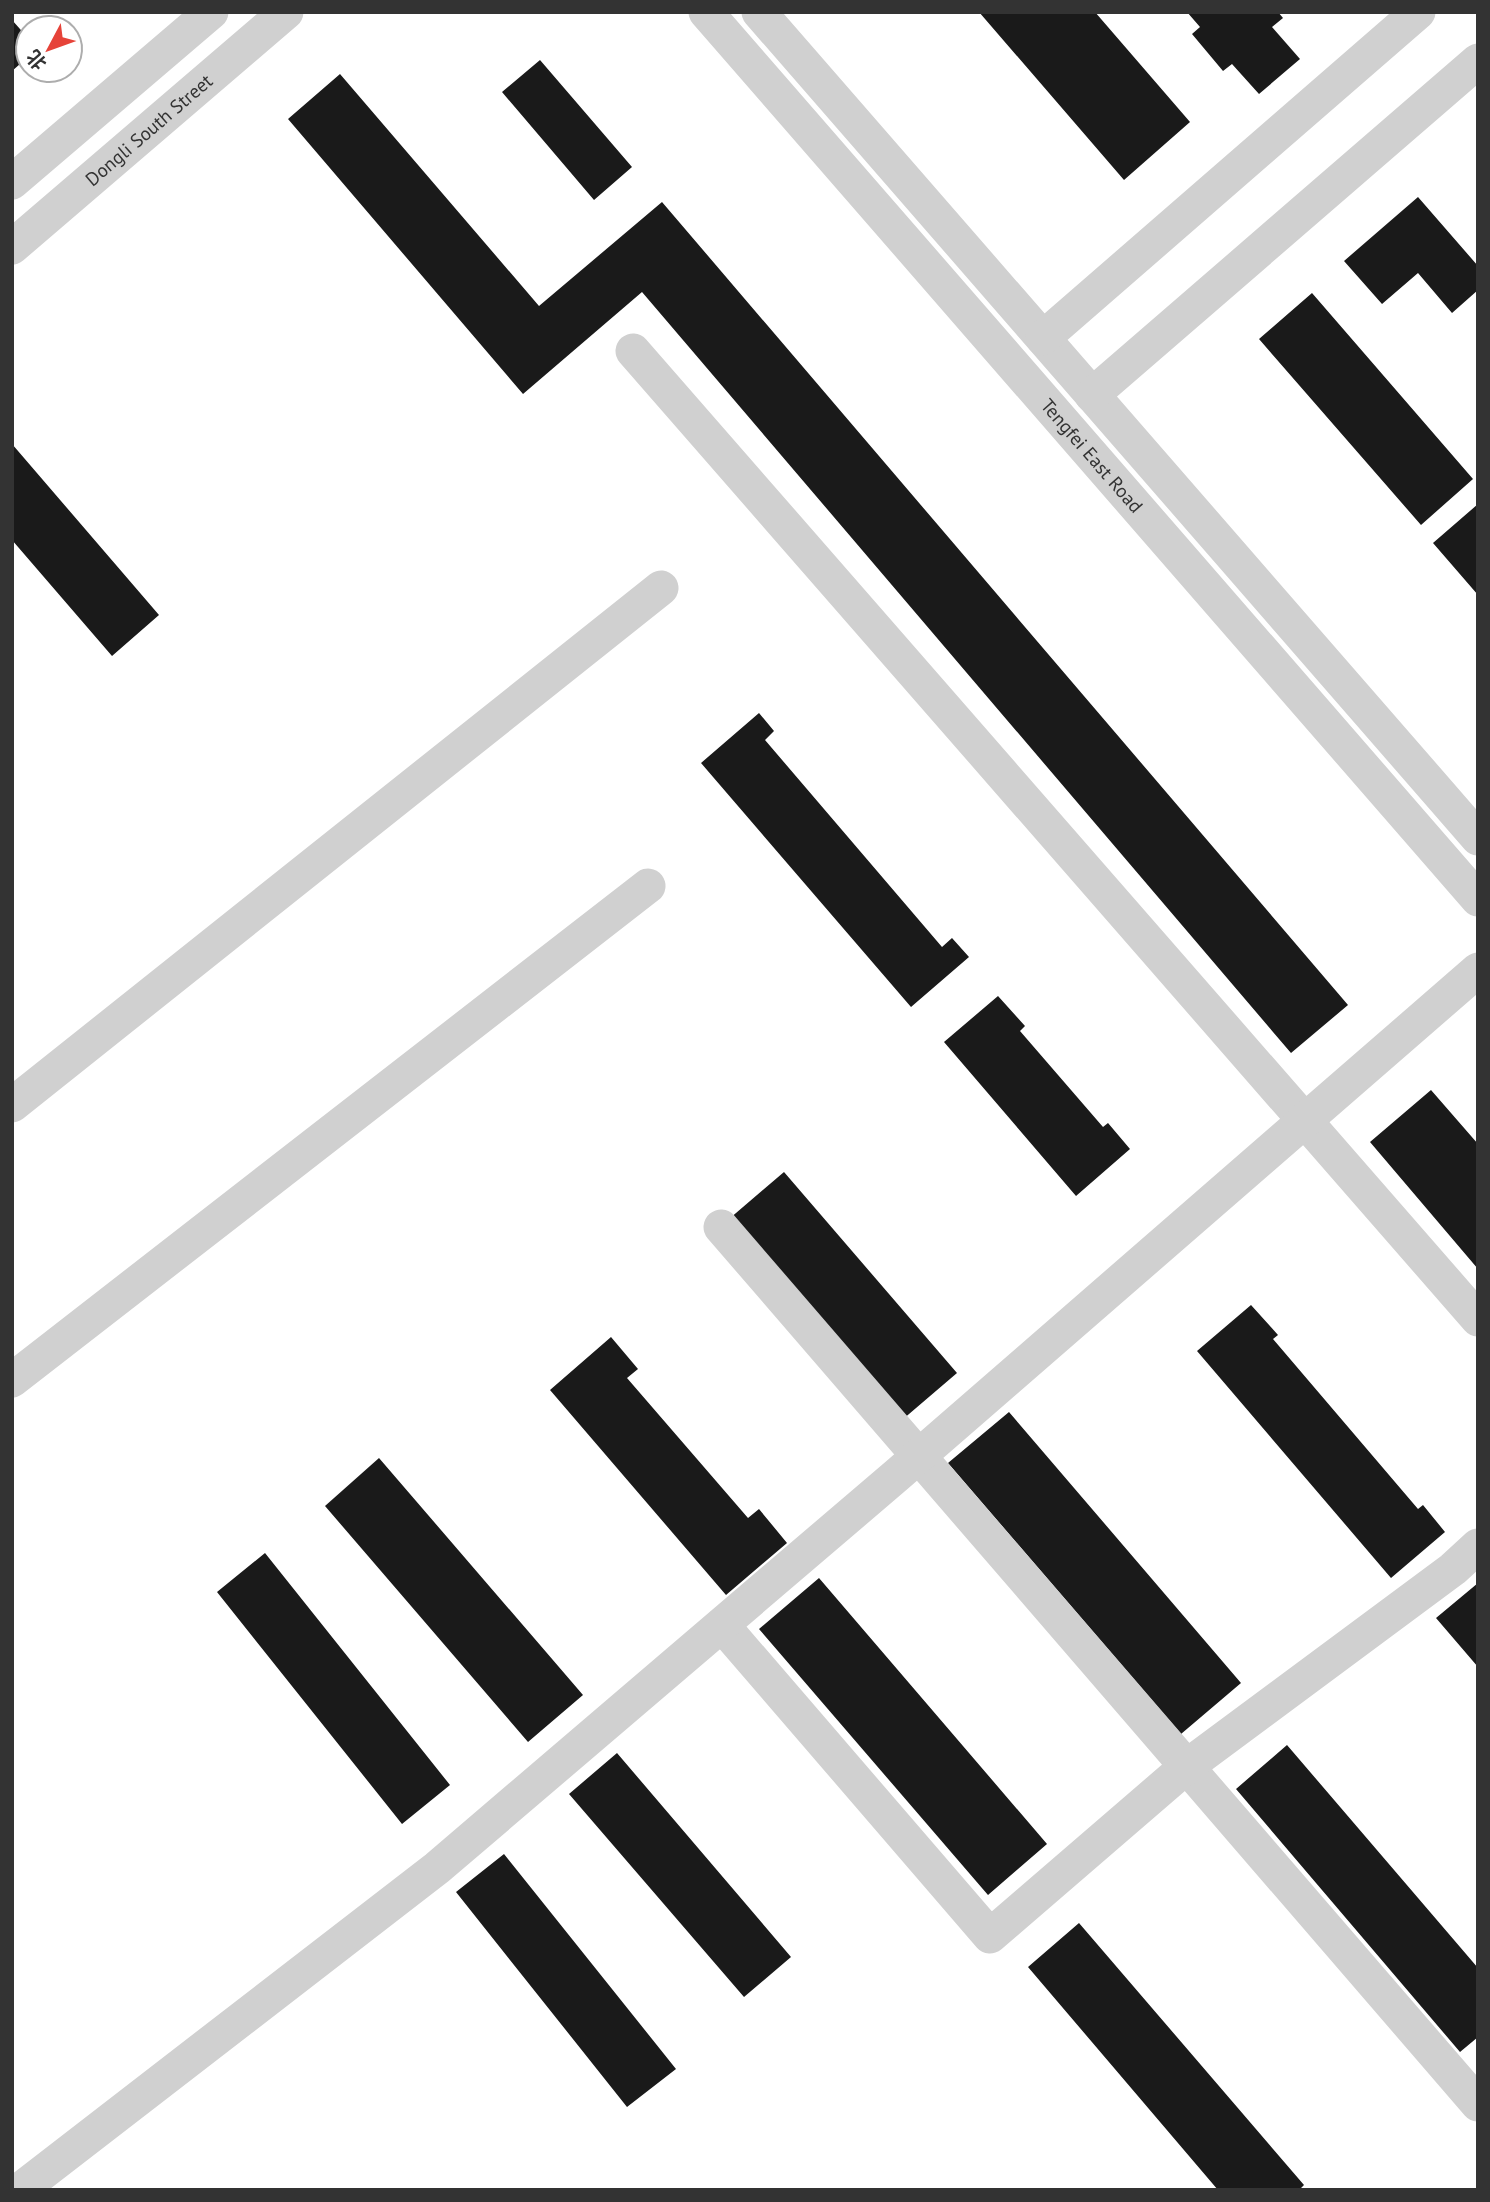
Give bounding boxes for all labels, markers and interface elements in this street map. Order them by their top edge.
north arrow [14,14,84,84]
text: 北 [21,45,51,75]
street label: Dongli South Street [80,68,218,191]
street label: Tengfei East Road [1036,394,1148,518]

